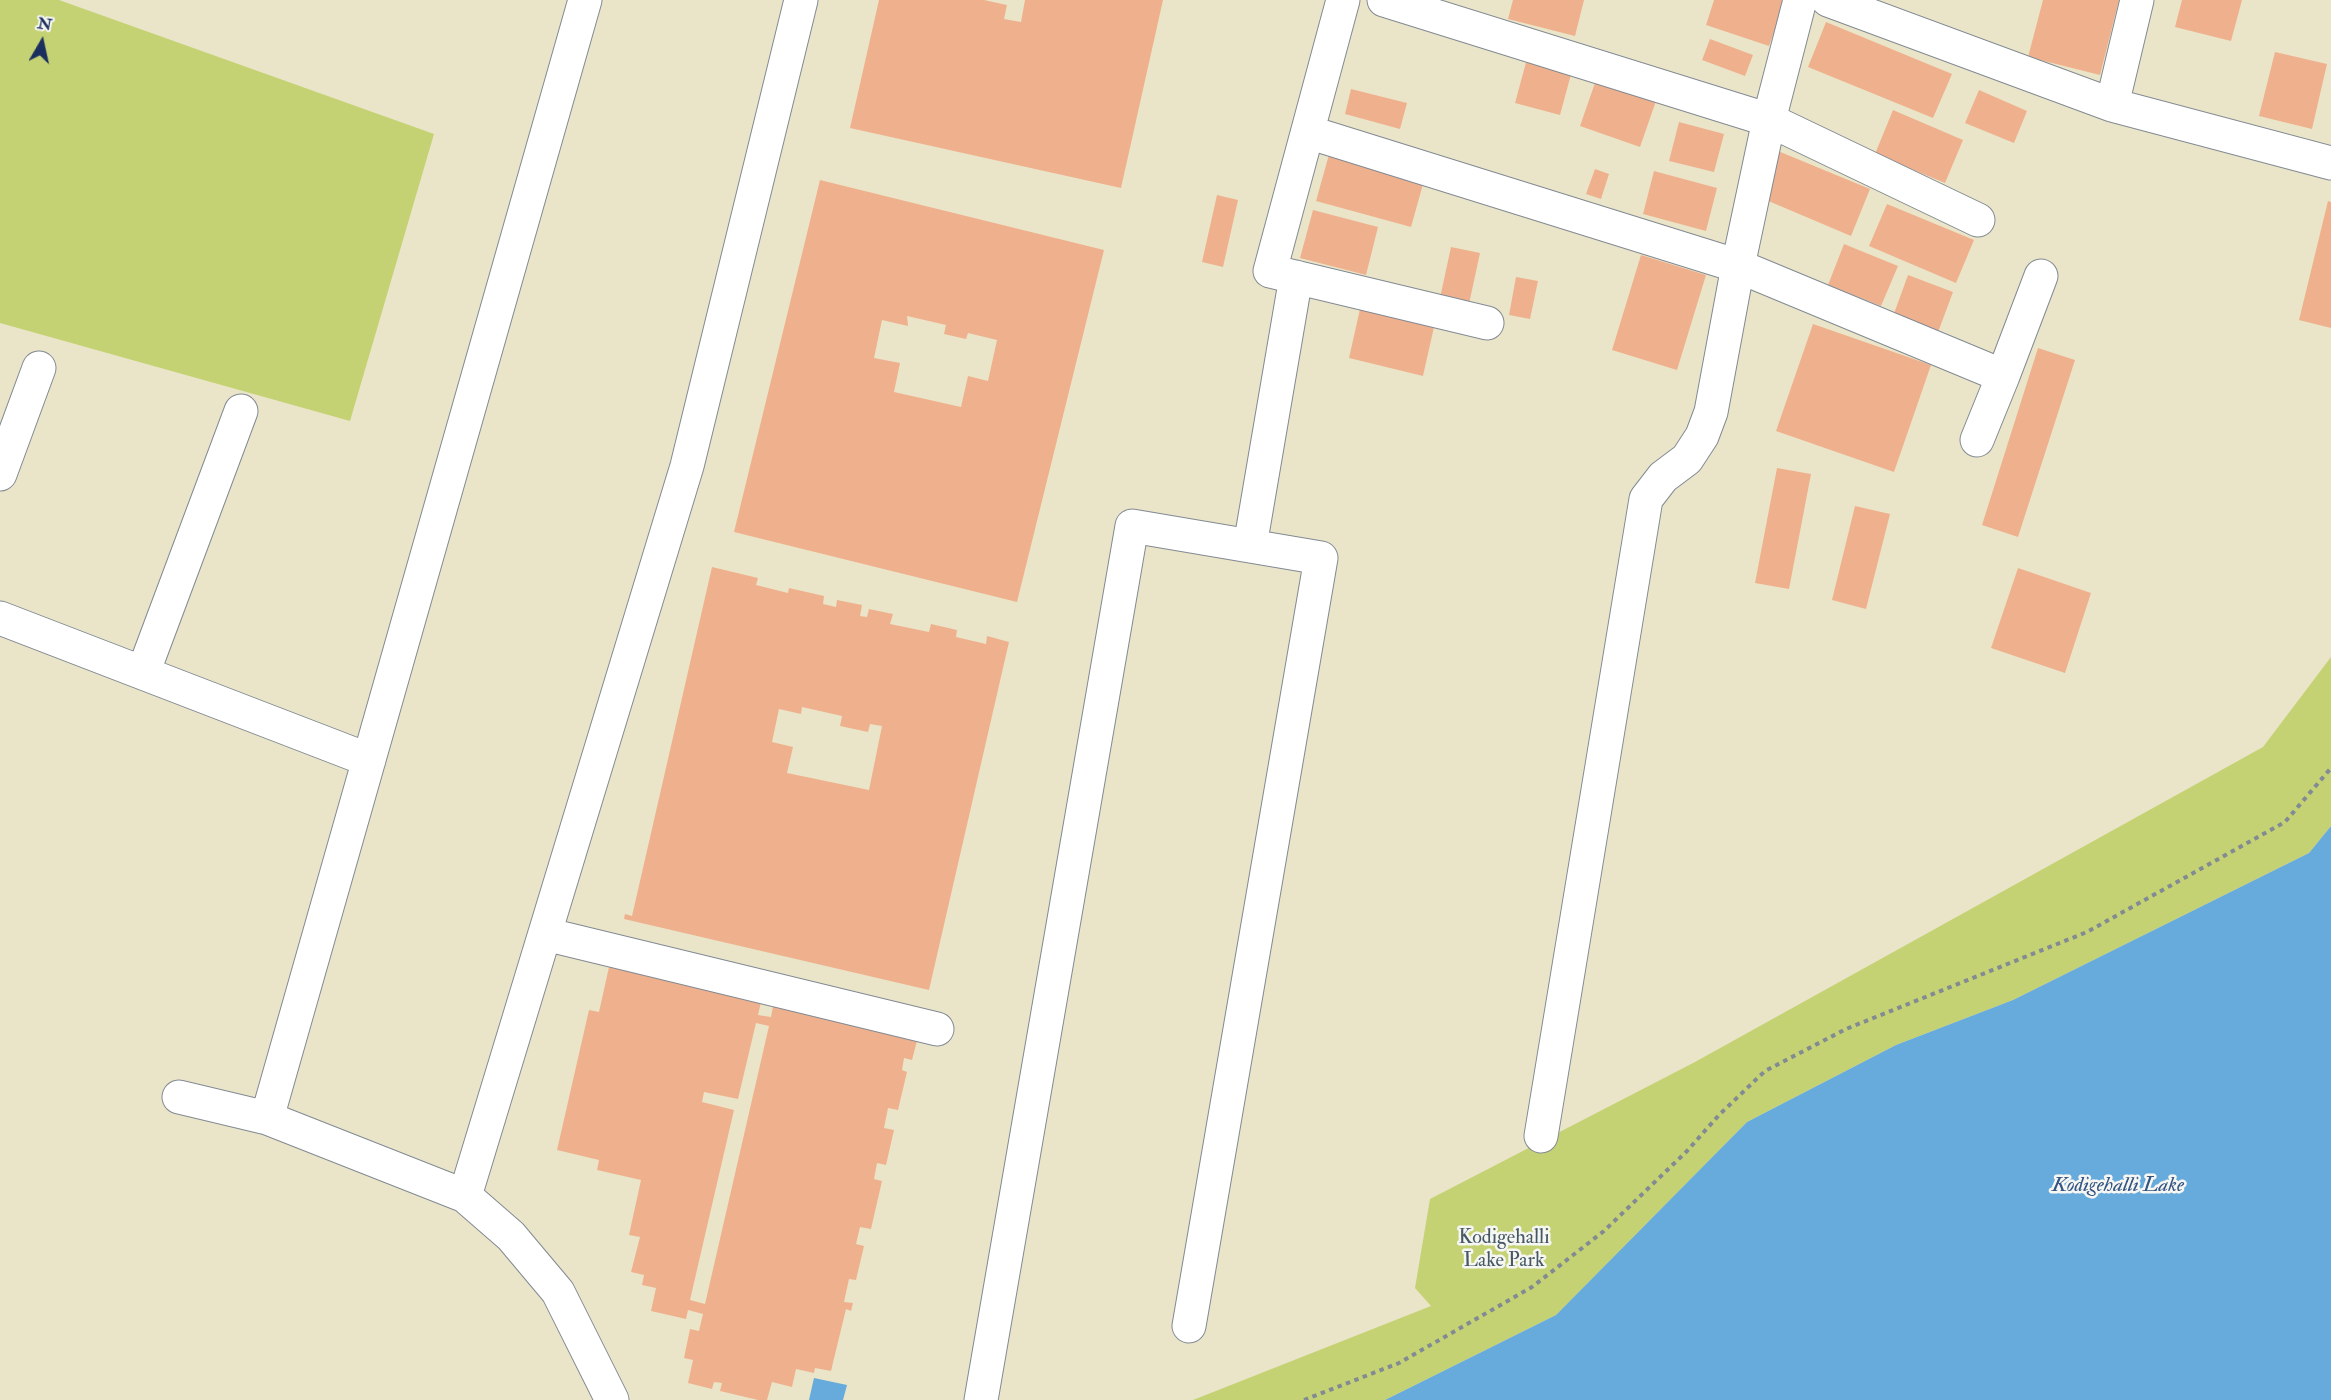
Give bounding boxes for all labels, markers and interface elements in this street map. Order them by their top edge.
north arrow [12,12,72,72]
text: N [36,13,53,35]
water label: Kodigehalli Lake [2052,1173,2184,1199]
park label: Kodigehalli Lake Park [1459,1227,1549,1274]

